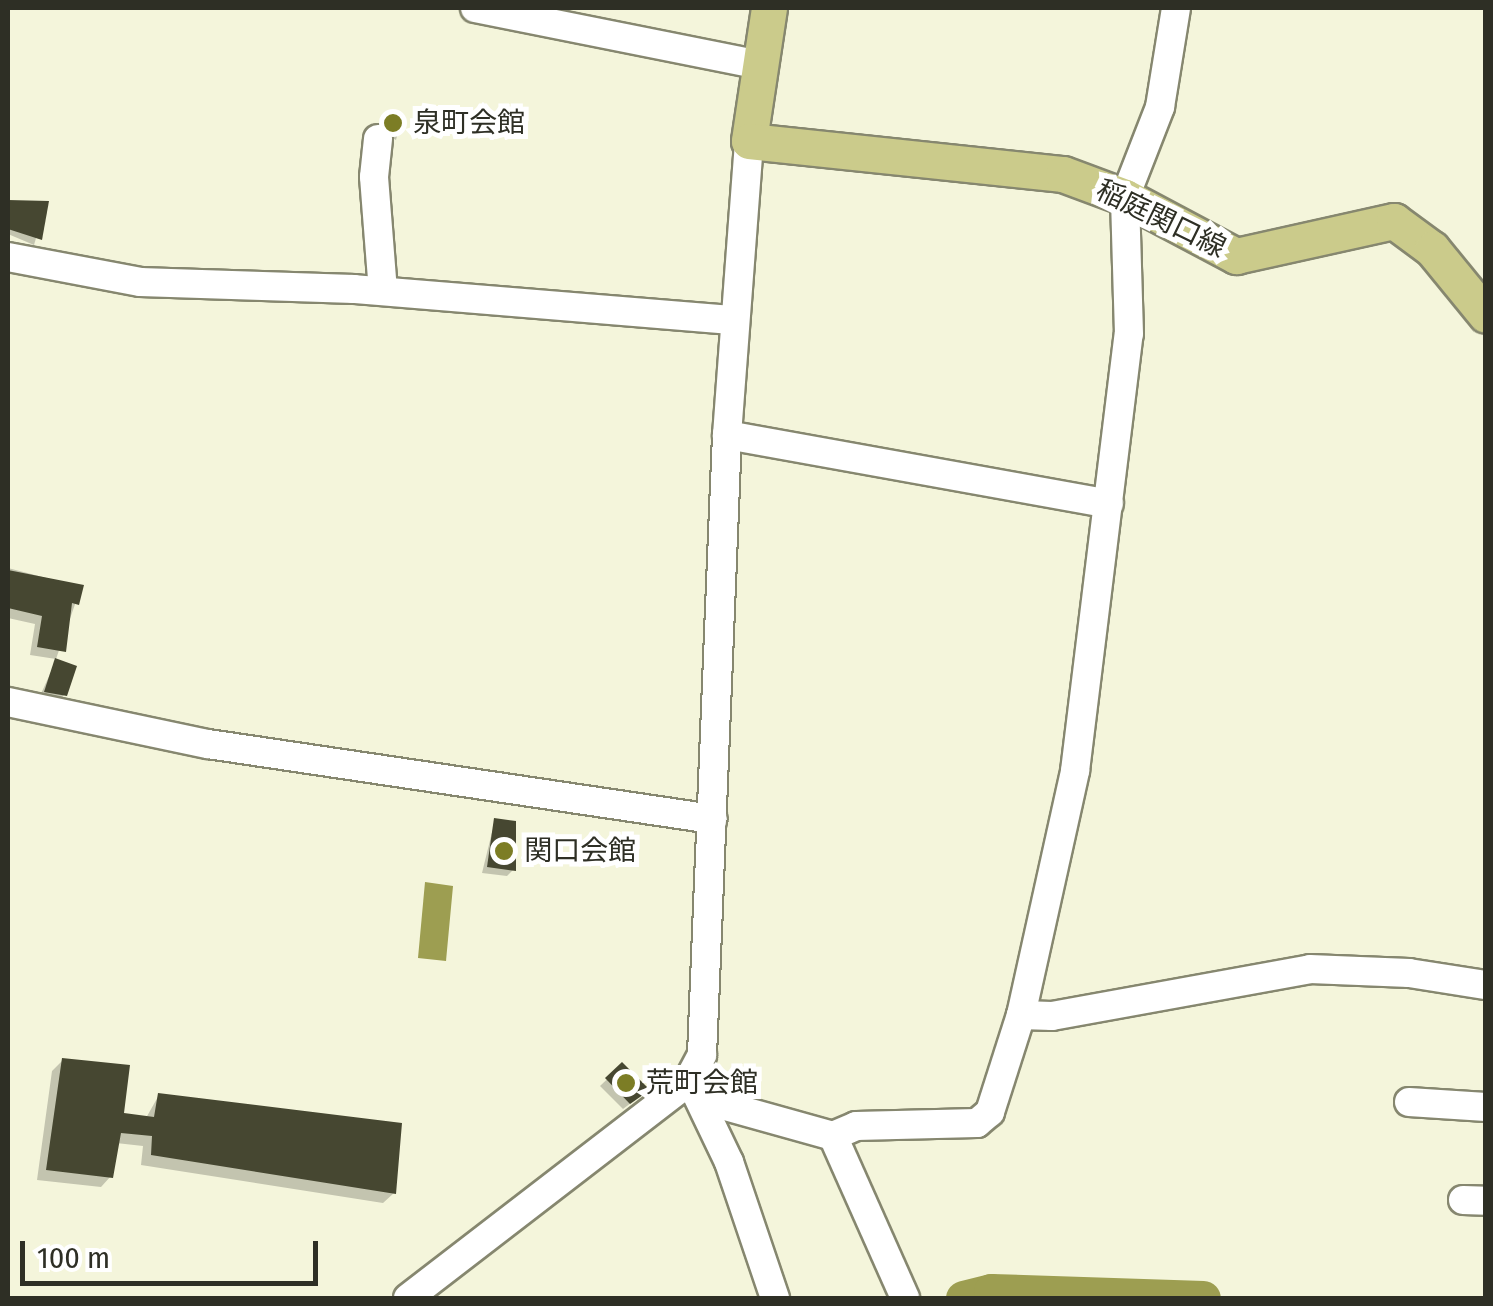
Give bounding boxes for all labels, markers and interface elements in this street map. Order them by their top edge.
place label: 泉町会館 [413,106,525,140]
marker: 泉町会館 [382,112,404,134]
street label: 稲庭関口線 [1091,173,1231,265]
place label: 関口会館 [524,834,636,868]
marker: 関口会館 [493,840,515,862]
place label: 荒町会館 [646,1066,758,1100]
marker: 荒町会館 [615,1072,637,1094]
scale bar [25,1221,322,1283]
text: 100 m [37,1240,110,1276]

